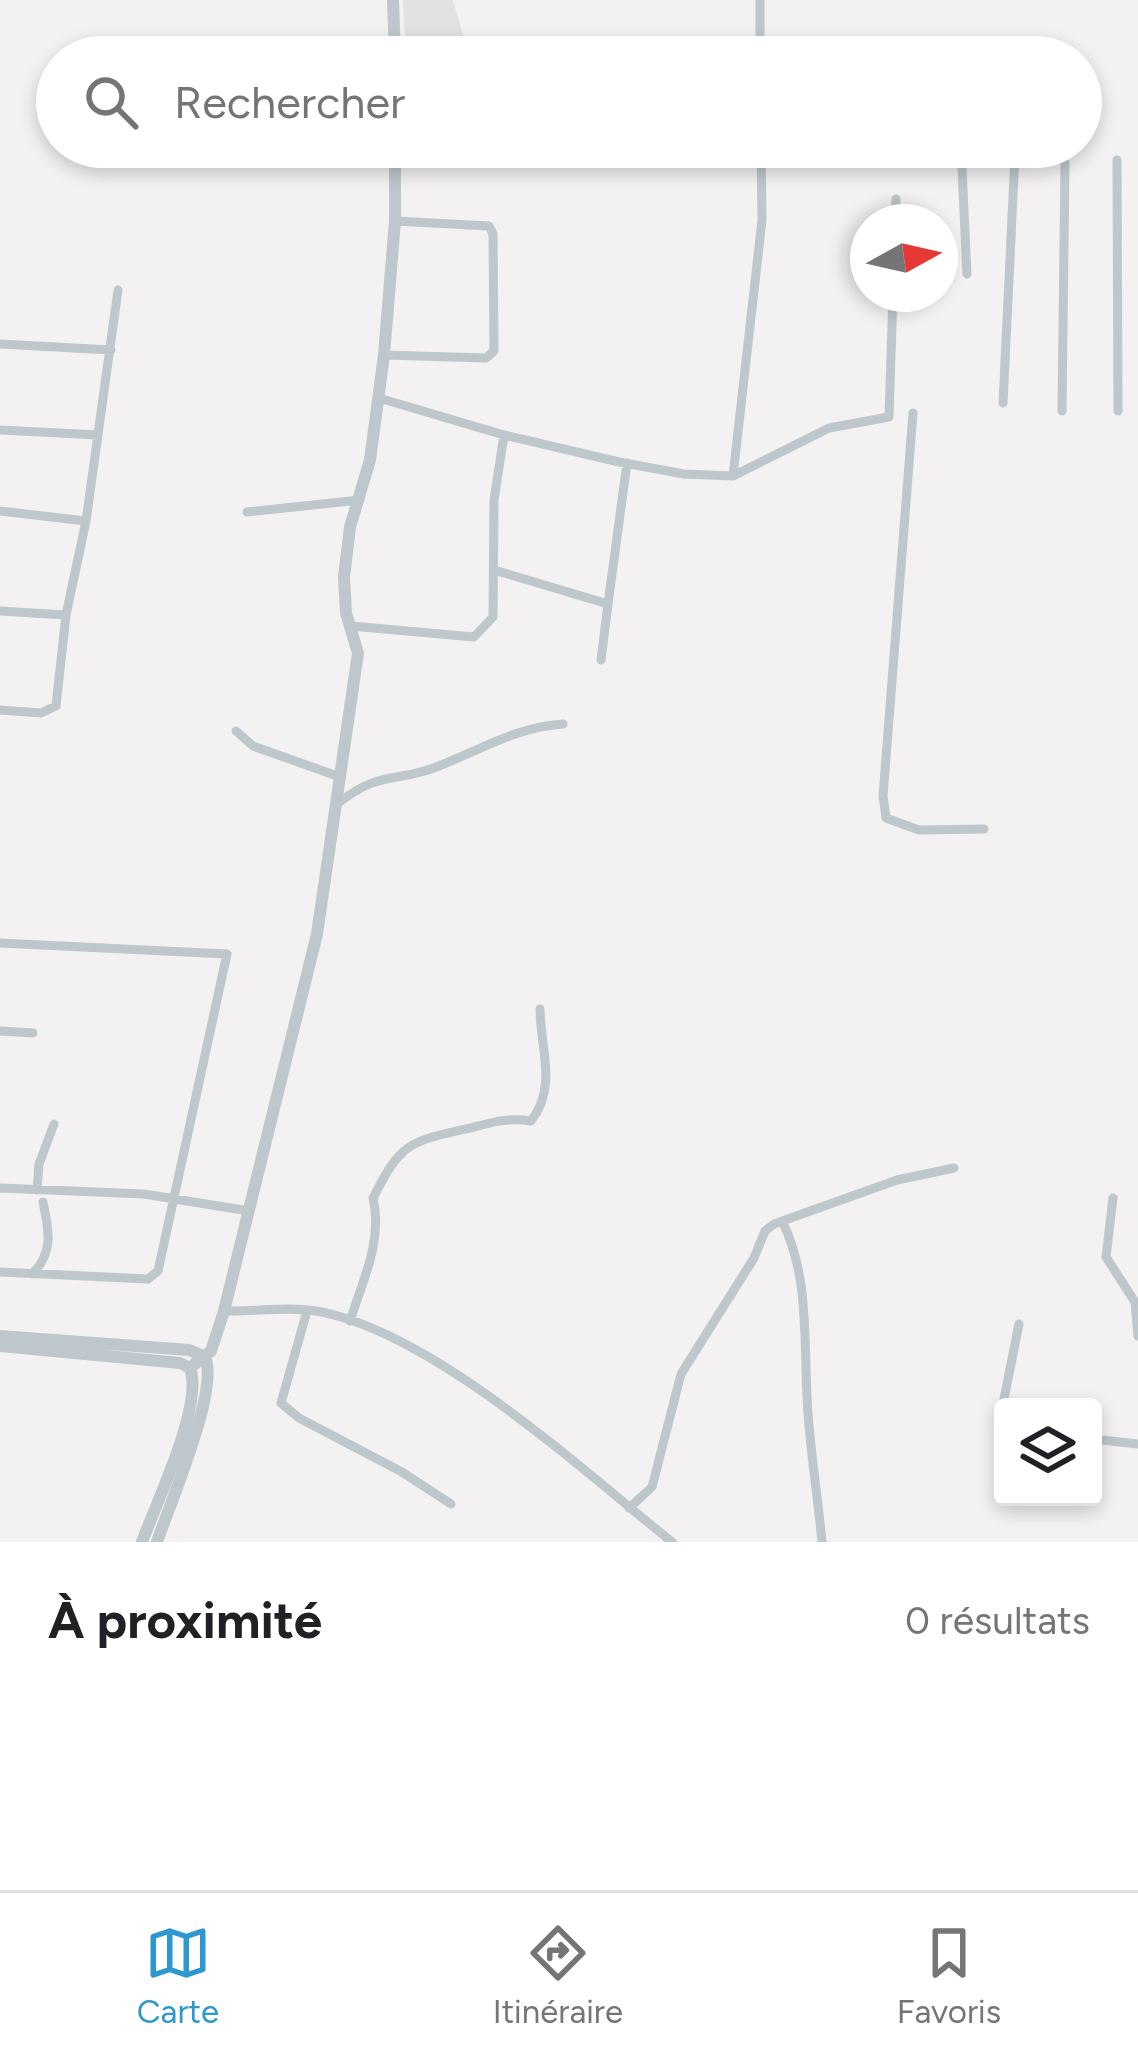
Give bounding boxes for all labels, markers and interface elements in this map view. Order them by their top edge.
search box [36,36,1102,168]
icon: search [78,69,144,135]
text: Rechercher [174,75,405,129]
north arrow [850,204,958,312]
map controls [994,1398,1102,1506]
button: layers [994,1398,1102,1506]
text: À proximité [48,1590,322,1651]
text: 0 résultats [905,1597,1090,1644]
tab: Carte [137,1920,219,2031]
tab: Itinéraire [493,1920,623,2031]
tab: Favoris [897,1920,1001,2031]

